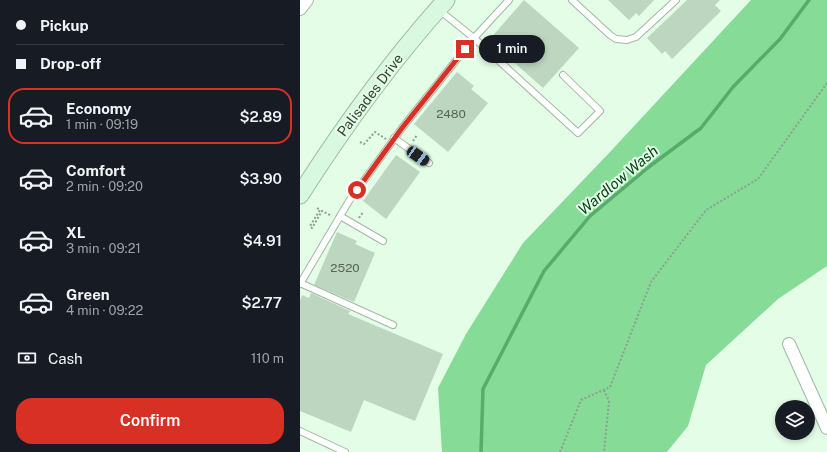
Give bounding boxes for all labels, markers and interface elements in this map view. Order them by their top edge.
text: Pickup [40,17,89,34]
callout: 1 min [479,35,545,63]
route end [456,40,474,58]
text: 1 min [497,41,527,56]
street label: Palisades Drive [334,51,406,139]
text: Drop-off [40,55,101,72]
icon: car [18,98,54,134]
text: Economy [66,100,131,117]
house number: 2480 [436,107,466,121]
text: $2.89 [239,108,282,125]
text: 1 min · 09:19 [66,117,138,132]
water label: Wardlow Wash [575,142,661,218]
car [405,144,431,168]
icon: car [18,160,54,196]
text: Comfort [66,162,126,179]
text: $3.90 [239,170,282,187]
text: 2 min · 09:20 [66,179,143,194]
route start [348,181,366,199]
icon: car [18,222,54,258]
text: XL [66,224,85,241]
text: $4.91 [243,232,282,249]
text: 3 min · 09:21 [66,241,141,256]
house number: 2520 [330,261,360,275]
icon: car [18,284,54,320]
text: Green [66,286,110,303]
text: $2.77 [241,294,282,311]
text: 4 min · 09:22 [66,303,143,318]
icon: cash [16,347,38,369]
text: Cash [48,350,83,367]
text: 110 m [251,351,284,366]
button: Confirm [16,398,284,444]
map controls [775,400,815,440]
button: layers [775,400,815,440]

